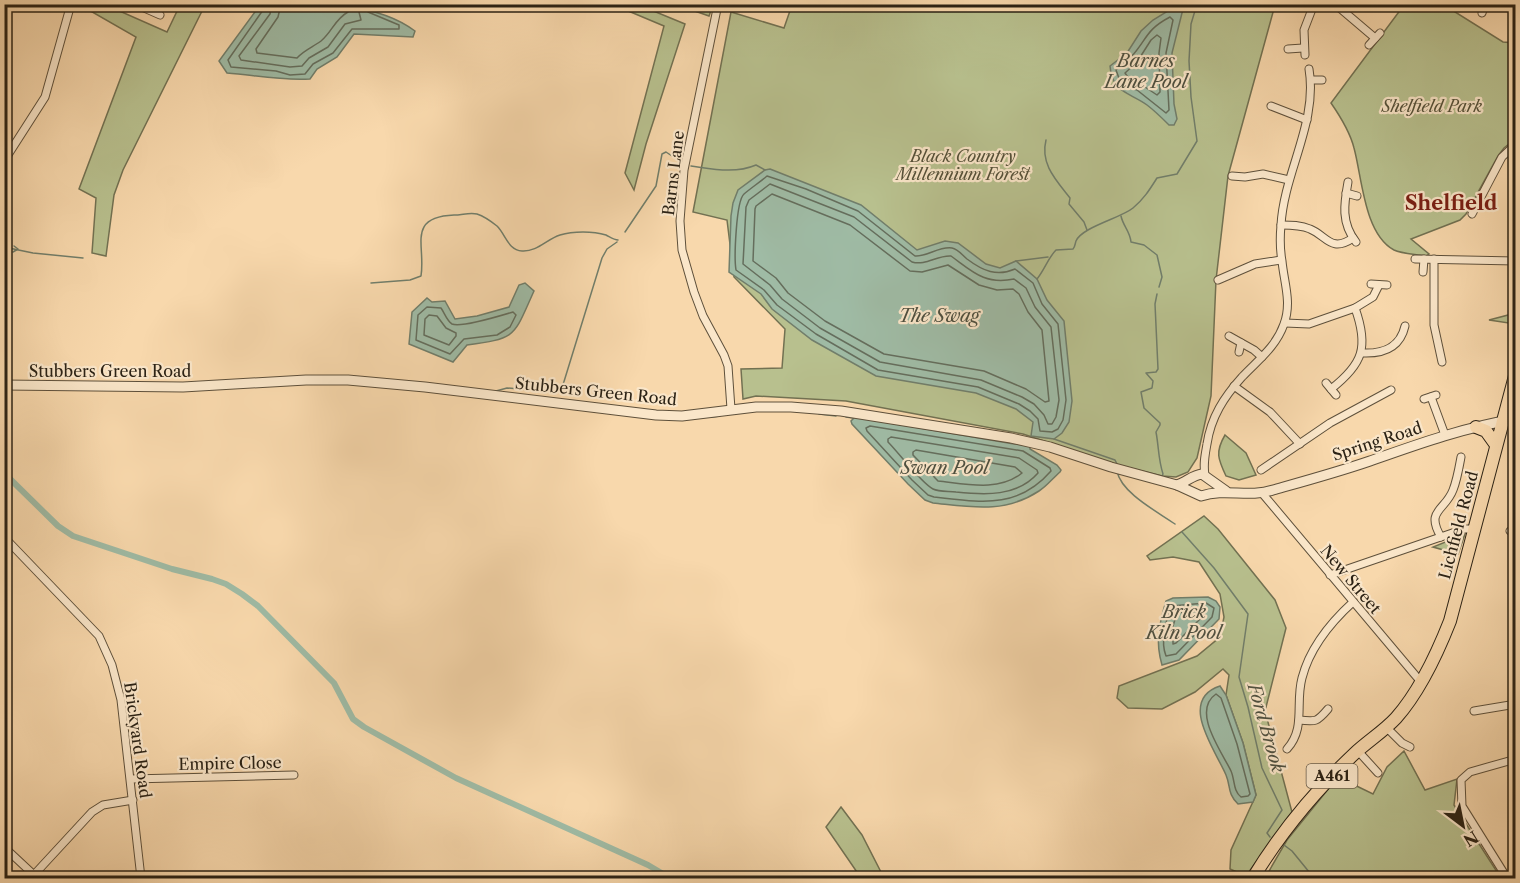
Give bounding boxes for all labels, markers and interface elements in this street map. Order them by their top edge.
water label: Barnes Lane Pool [1102,50,1190,93]
park label: Shelfield Park [1381,96,1483,116]
street label: Barns Lane [658,129,688,217]
park label: Black Country Millennium Forest [894,146,1031,184]
district label: Shelfield [1405,191,1498,215]
water label: The Swag [899,305,981,327]
street label: Stubbers Green Road [29,361,192,381]
street label: Stubbers Green Road [514,373,678,409]
street label: Spring Road [1330,417,1425,465]
water label: Swan Pool [900,457,991,479]
street label: Lichfield Road [1434,468,1482,581]
street label: New Street [1316,540,1386,618]
water label: Brick Kiln Pool [1144,601,1224,644]
water label: Ford Brook [1242,679,1289,776]
street label: Brickyard Road [120,681,156,800]
street label: Empire Close [178,752,282,774]
road number: A461 [1306,764,1358,788]
north arrow [1433,796,1493,856]
text: N [1460,827,1482,851]

